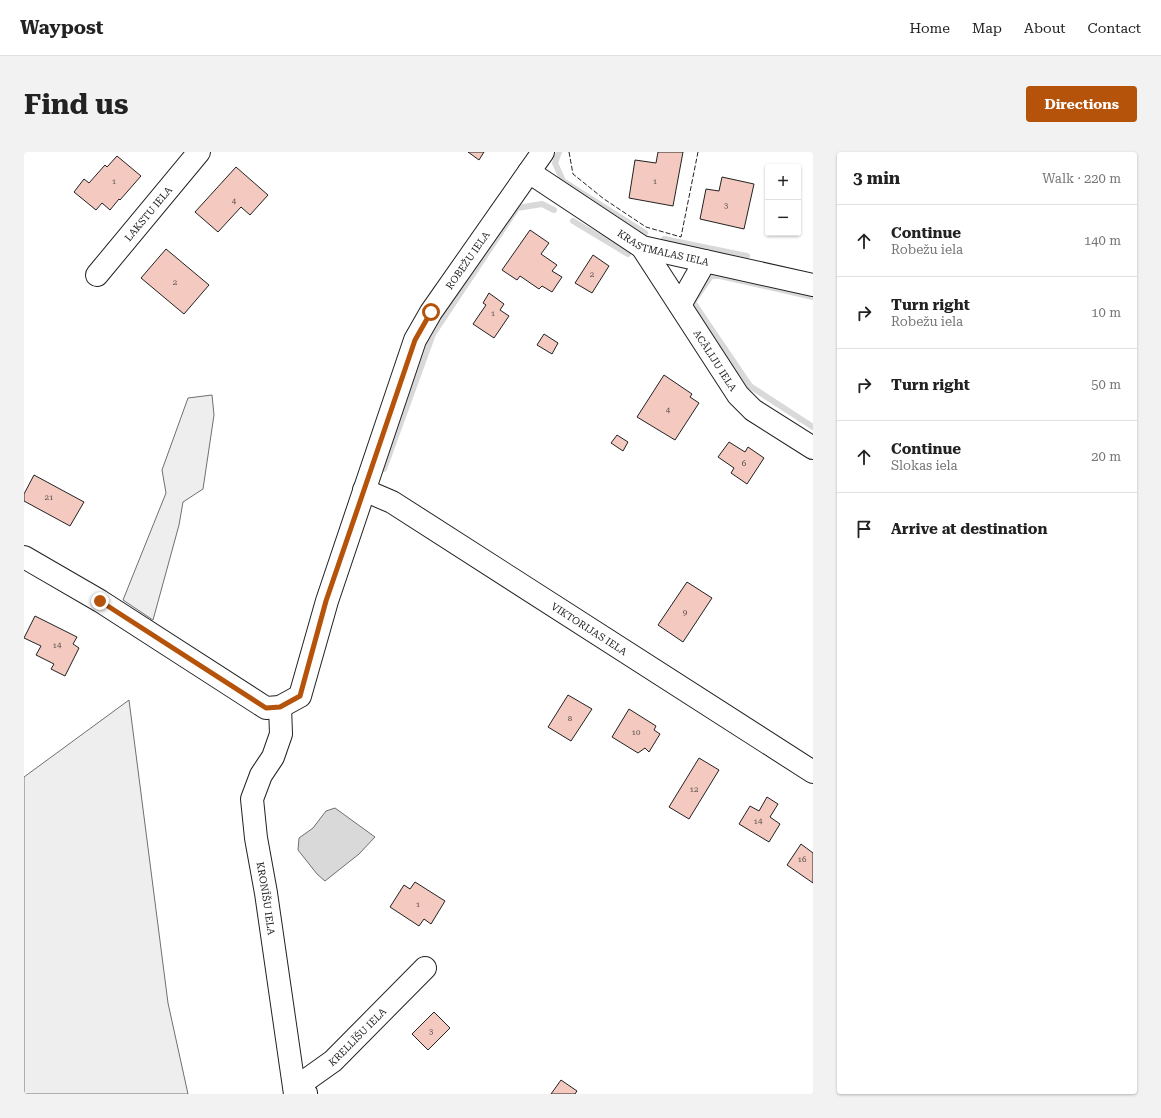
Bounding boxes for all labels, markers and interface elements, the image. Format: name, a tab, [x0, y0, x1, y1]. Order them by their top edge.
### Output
text: Waypost	[20, 16, 103, 39]
text: Home	[909, 20, 950, 36]
text: Map	[972, 20, 1002, 36]
text: About	[1024, 20, 1066, 36]
text: Contact	[1088, 20, 1141, 36]
button: Directions	[1026, 86, 1137, 122]
text: Find us	[24, 88, 128, 121]
map controls	[765, 164, 801, 236]
button: +	[765, 164, 801, 200]
text: 3 min	[853, 168, 900, 188]
text: Walk · 220 m	[1042, 171, 1121, 186]
house number: 1	[112, 177, 117, 186]
house number: 1	[653, 177, 658, 186]
street label: LAKSTU IELA	[122, 184, 174, 243]
house number: 4	[232, 197, 237, 206]
button: −	[765, 200, 801, 236]
house number: 3	[724, 201, 729, 210]
text: Continue	[891, 224, 961, 242]
street label: KRASTMALAS IELA	[616, 227, 710, 267]
street label: ROBEŽU IELA	[443, 229, 491, 291]
icon: ahead	[853, 230, 875, 252]
text: 140 m	[1084, 233, 1121, 248]
text: Robežu iela	[891, 242, 963, 257]
house number: 2	[590, 270, 595, 279]
house number: 2	[173, 278, 178, 287]
text: Turn right	[891, 296, 970, 314]
icon: right	[853, 302, 875, 324]
route start	[422, 303, 440, 321]
text: 10 m	[1091, 305, 1121, 320]
house number: 1	[491, 309, 496, 318]
text: Robežu iela	[891, 314, 963, 329]
street label: ACĀLIJU IELA	[692, 328, 739, 393]
icon: right	[853, 374, 875, 396]
text: Turn right	[891, 376, 970, 394]
text: 50 m	[1091, 377, 1121, 392]
house number: 4	[666, 406, 671, 415]
text: Continue	[891, 440, 961, 458]
icon: ahead	[853, 446, 875, 468]
text: 20 m	[1091, 449, 1121, 464]
text: Slokas iela	[891, 458, 958, 473]
house number: 6	[742, 459, 747, 468]
house number: 21	[45, 493, 54, 502]
icon: arrive	[853, 518, 875, 540]
text: Arrive at destination	[891, 520, 1047, 538]
route end	[91, 592, 109, 610]
street label: VIKTORIJAS IELA	[549, 600, 629, 657]
house number: 9	[683, 608, 688, 617]
house number: 14	[53, 641, 62, 650]
house number: 8	[568, 714, 573, 723]
house number: 10	[632, 728, 641, 737]
house number: 12	[690, 785, 699, 794]
house number: 14	[754, 817, 763, 826]
house number: 16	[798, 855, 807, 864]
street label: KRONĪŠU IELA	[255, 861, 277, 936]
house number: 1	[416, 900, 421, 909]
street label: KRELLĪŠU IELA	[326, 1005, 388, 1068]
house number: 3	[429, 1027, 434, 1036]

